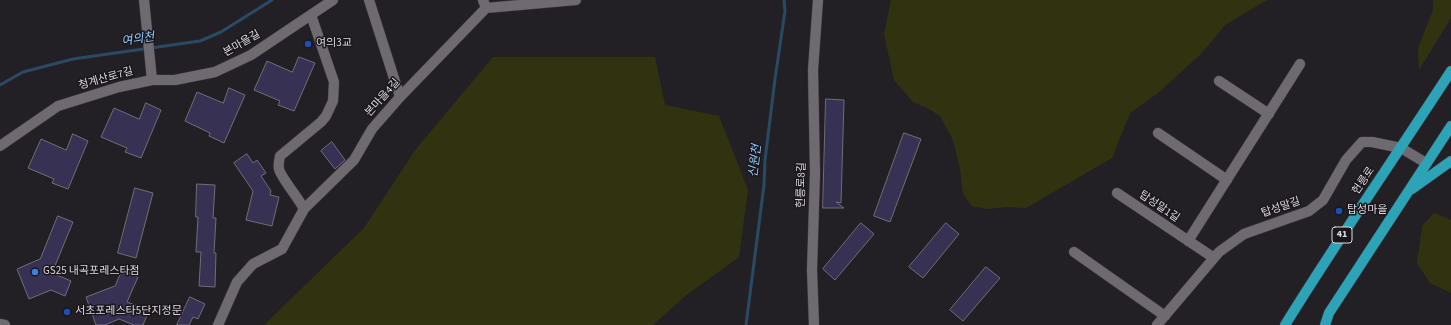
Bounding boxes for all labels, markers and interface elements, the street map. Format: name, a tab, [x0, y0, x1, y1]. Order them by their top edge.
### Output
street label: 본마을길	[221, 28, 263, 60]
water label: 여의천	[121, 31, 155, 49]
place label: 여의3교	[316, 37, 352, 51]
marker: 여의3교	[303, 39, 313, 49]
street label: 청계산로7길	[77, 65, 135, 93]
street label: 본마을4길	[363, 77, 403, 119]
water label: 신원천	[747, 144, 765, 178]
street label: 헌릉로8길	[795, 162, 809, 208]
street label: 헌릉로	[1350, 165, 1378, 197]
street label: 탑성말1길	[1136, 189, 1182, 225]
street label: 탑성말길	[1260, 195, 1302, 221]
place label: 탑성마을	[1347, 204, 1387, 218]
marker: 탑성마을	[1334, 206, 1344, 216]
road number: 41	[1332, 227, 1352, 243]
place label: GS25 내곡포레스타점	[43, 265, 140, 279]
marker: GS25 내곡포레스타점	[30, 267, 40, 277]
place label: 서초포레스타5단지정문	[75, 305, 182, 319]
marker: 서초포레스타5단지정문	[62, 307, 72, 317]

